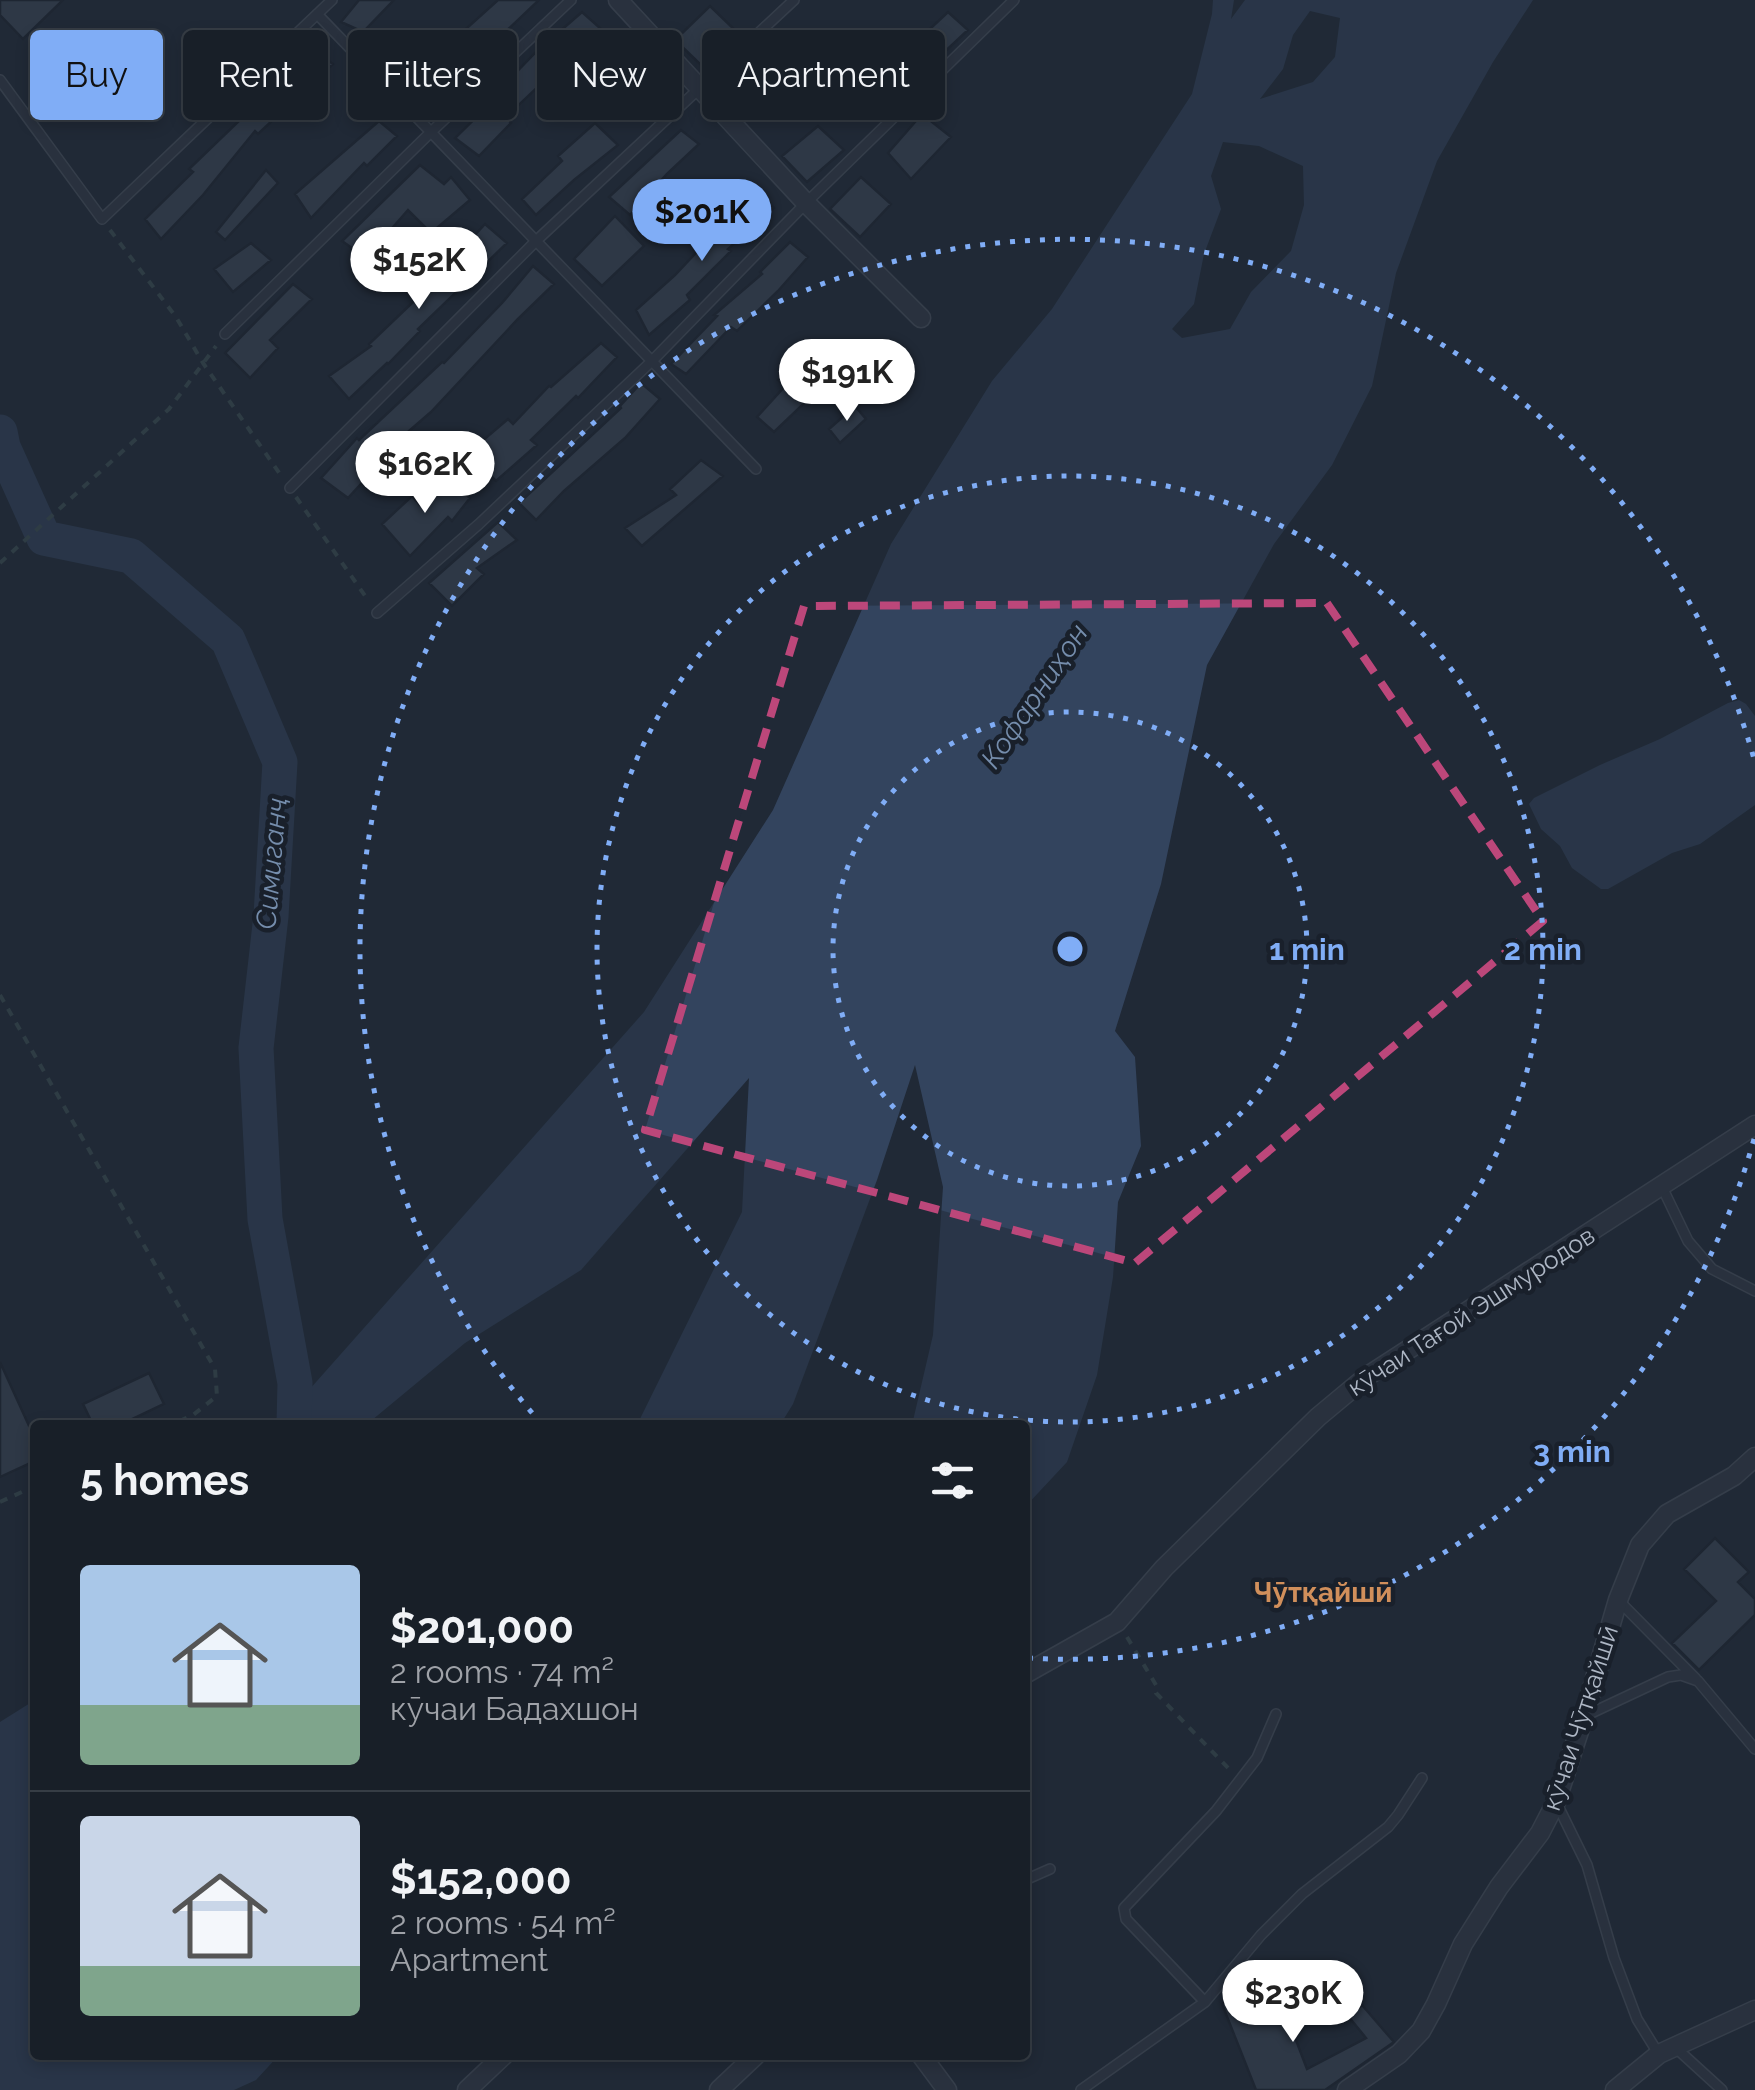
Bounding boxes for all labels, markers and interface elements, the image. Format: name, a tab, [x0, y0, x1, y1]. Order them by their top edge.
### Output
chip: Buy	[30, 30, 163, 120]
chip: Rent	[183, 30, 328, 120]
chip: Filters	[348, 30, 517, 120]
chip: New	[537, 30, 682, 120]
chip: Apartment	[702, 30, 945, 120]
pin: $201K	[632, 179, 772, 264]
text: $201K	[654, 193, 750, 230]
pin: $152K	[349, 227, 489, 312]
text: $152K	[372, 241, 466, 278]
pin: $191K	[777, 339, 917, 424]
text: $191K	[801, 353, 893, 390]
pin: $162K	[355, 431, 495, 516]
text: $162K	[378, 445, 472, 482]
water label: Кофарниҳон	[974, 618, 1095, 774]
water label: Симиганҷ	[249, 795, 294, 931]
centre of rings	[1052, 931, 1088, 967]
text: 1 min	[1269, 932, 1345, 967]
text: 2 min	[1504, 932, 1582, 967]
street label: кӯчаи Тағой Эшмуродов	[1342, 1220, 1600, 1402]
text: 3 min	[1533, 1434, 1611, 1469]
icon: filters	[925, 1453, 980, 1508]
text: 5 homes	[80, 1456, 249, 1505]
district label: Чӯтқайшӣ	[1254, 1576, 1392, 1609]
text: $201,000	[390, 1604, 574, 1653]
icon: home	[160, 1605, 280, 1725]
street label: кӯчаи Чӯтқайшӣ	[1536, 1622, 1624, 1814]
text: 2 rooms · 74 m²	[390, 1653, 614, 1690]
text: кӯчаи Бадахшон	[390, 1690, 639, 1727]
text: $152,000	[390, 1855, 571, 1904]
icon: home	[160, 1856, 280, 1976]
text: 2 rooms · 54 m²	[390, 1904, 616, 1941]
text: Apartment	[390, 1941, 548, 1978]
pin: $230K	[1223, 1960, 1363, 2045]
text: $230K	[1244, 1974, 1342, 2011]

